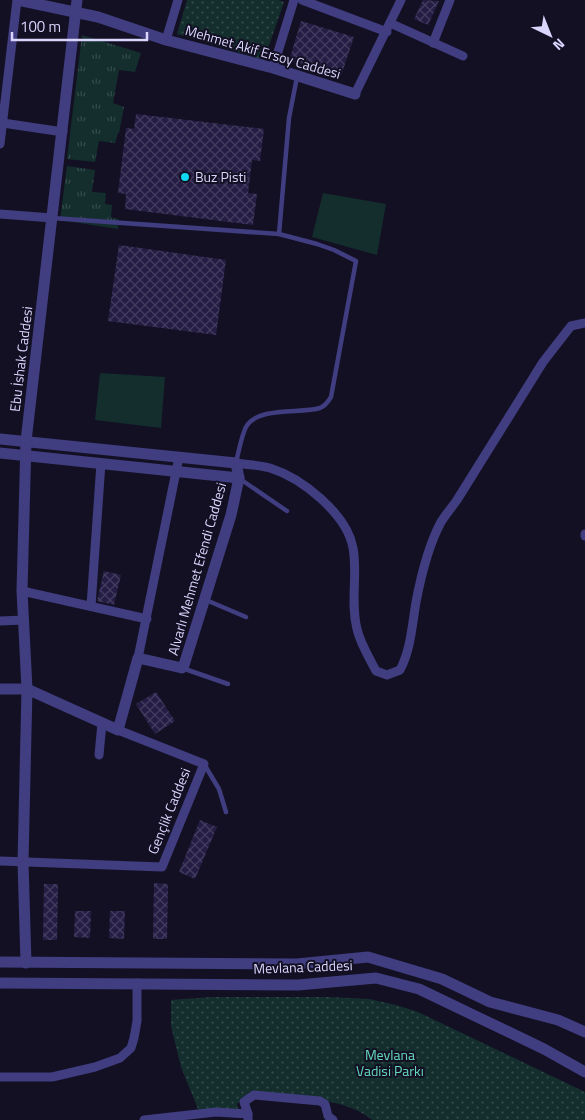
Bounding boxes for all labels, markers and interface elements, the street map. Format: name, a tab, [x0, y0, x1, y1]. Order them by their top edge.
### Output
scale bar	[12, 10, 148, 42]
north arrow	[525, 10, 575, 60]
text: 100 m	[20, 15, 61, 38]
street label: Mehmet Akif Ersoy Caddesi	[183, 19, 343, 84]
text: N	[548, 34, 570, 56]
place label: Buz Pisti	[195, 166, 246, 187]
marker: Buz Pisti	[179, 171, 191, 183]
street label: Ebu İshak Caddesi	[4, 305, 37, 413]
street label: Alvarlı Mehmet Efendi Caddesi	[162, 480, 231, 658]
street label: Gençlik Caddesi	[142, 764, 195, 857]
street label: Mevlana Caddesi	[253, 954, 353, 979]
park label: Mevlana Vadisi Parkı	[356, 1044, 424, 1081]

